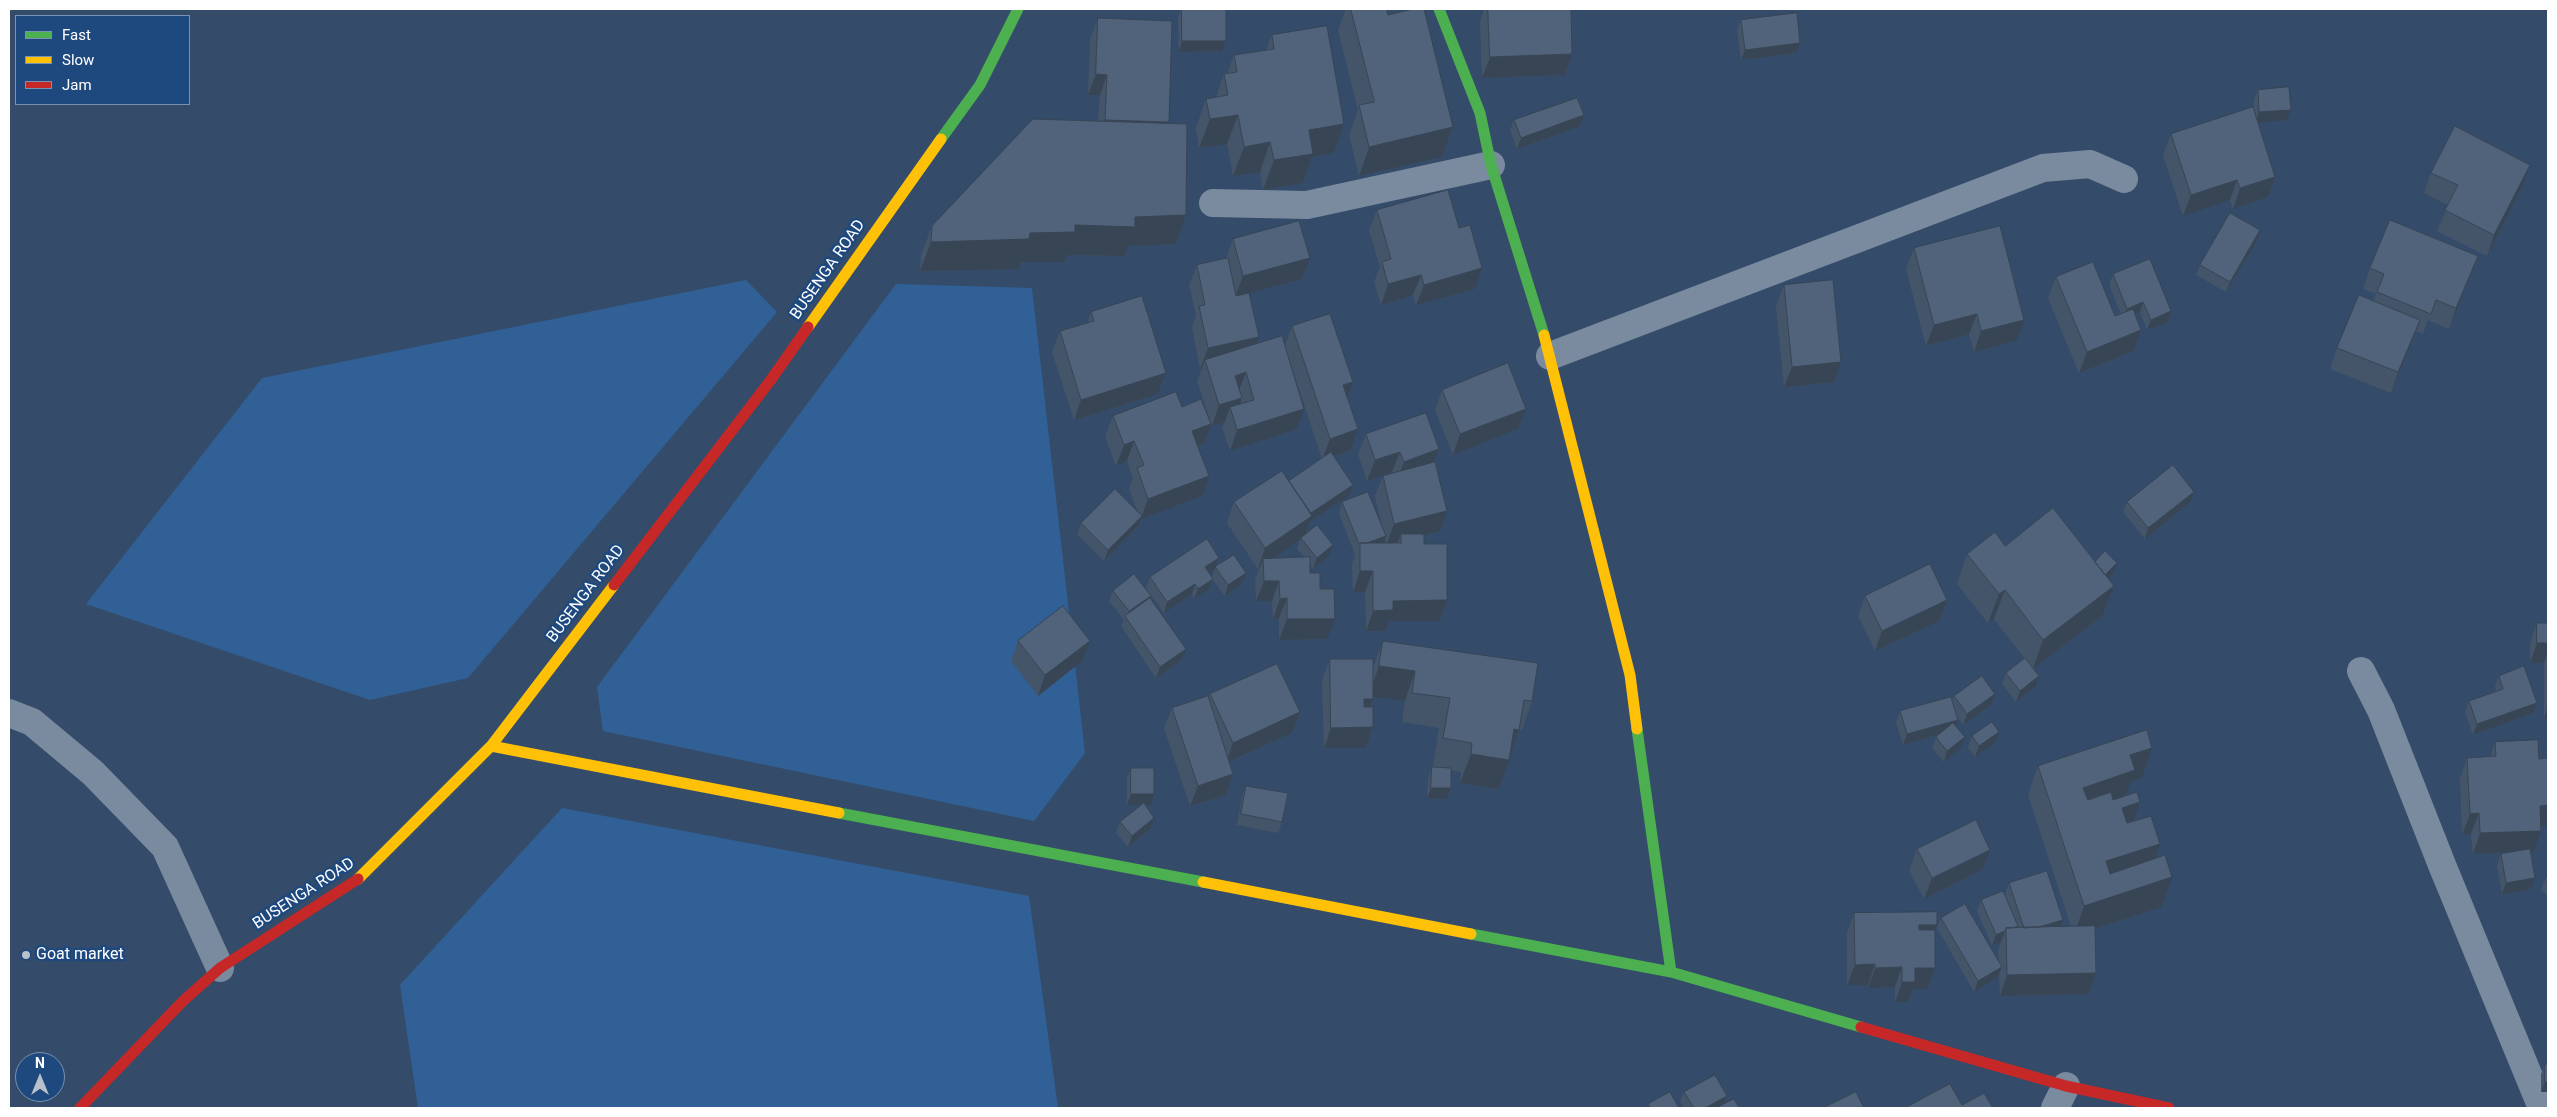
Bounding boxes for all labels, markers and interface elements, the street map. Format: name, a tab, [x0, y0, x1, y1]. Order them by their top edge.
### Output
legend	[15, 15, 190, 105]
text: Fast	[62, 26, 91, 44]
text: Slow	[62, 51, 94, 69]
text: Jam	[62, 76, 92, 94]
street label: BUSENGA ROAD	[786, 216, 870, 324]
street label: BUSENGA ROAD	[543, 541, 629, 647]
street label: BUSENGA ROAD	[250, 854, 358, 934]
place label: Goat market	[36, 945, 124, 965]
marker: Goat market	[20, 949, 32, 961]
north arrow	[15, 1052, 65, 1102]
text: N	[35, 1055, 45, 1071]

